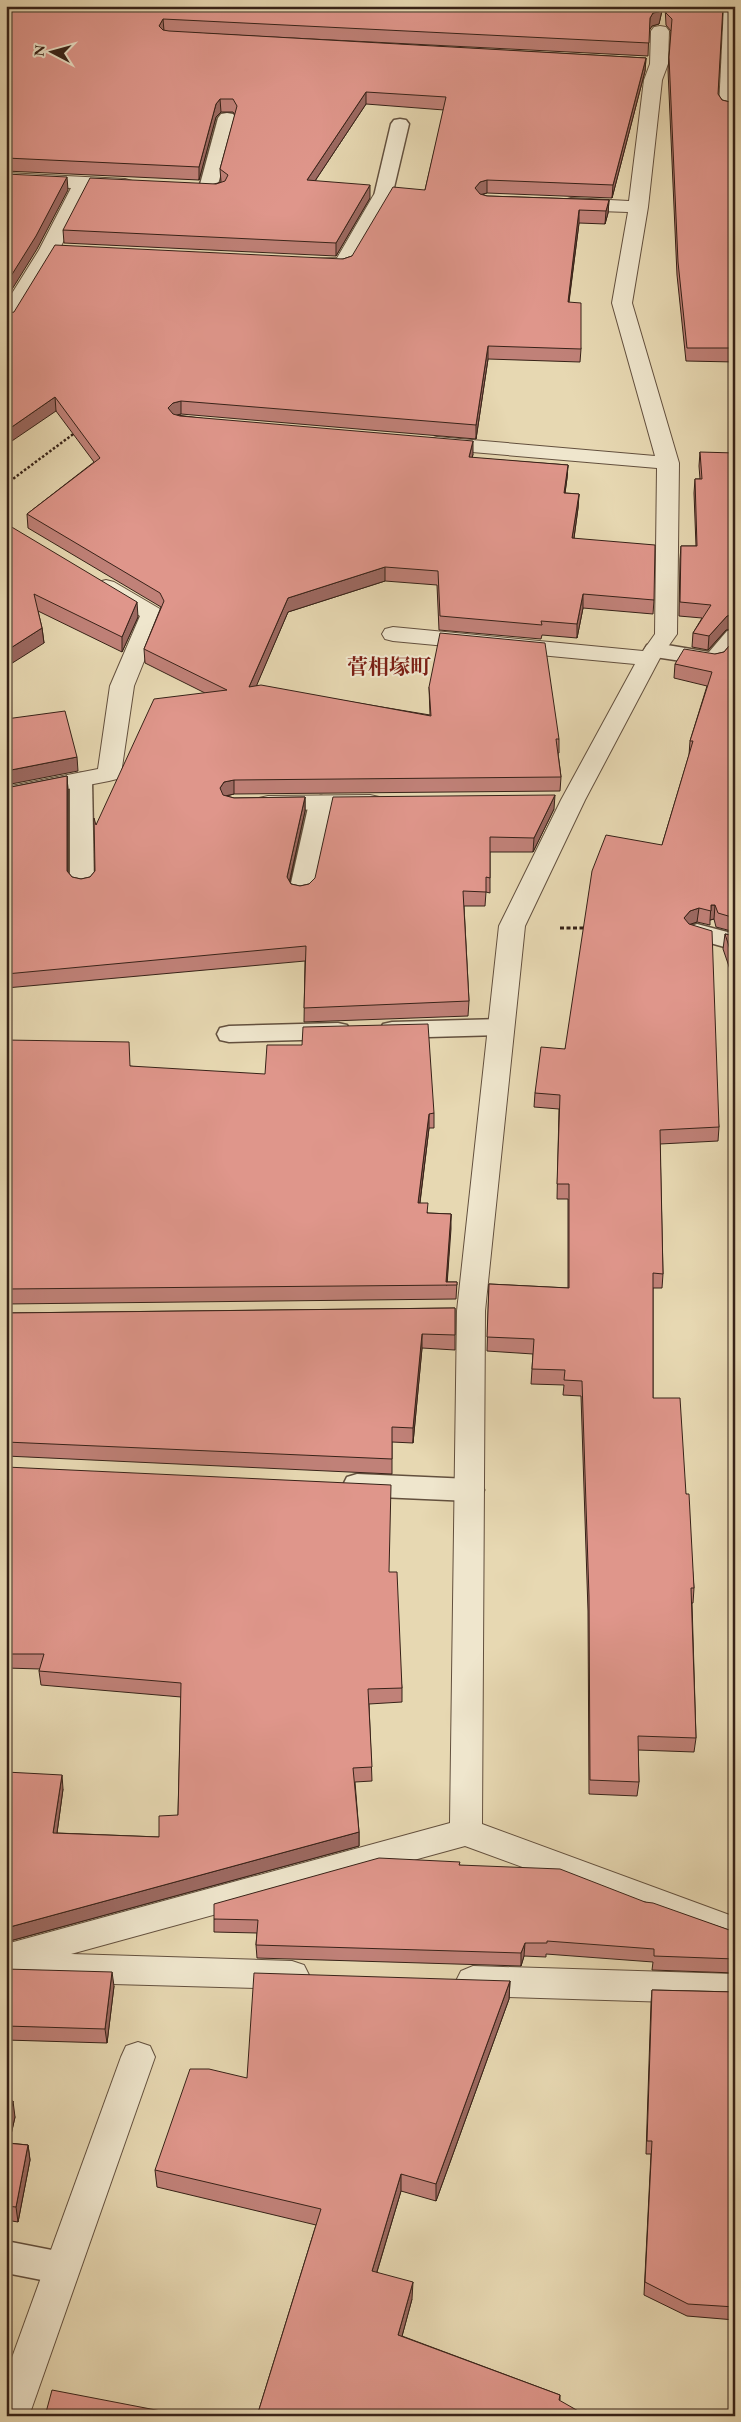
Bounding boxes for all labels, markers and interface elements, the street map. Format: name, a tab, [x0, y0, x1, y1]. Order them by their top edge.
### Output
north arrow	[28, 28, 78, 78]
text: N	[30, 43, 49, 57]
district label: 菅相塚町	[347, 653, 431, 680]

